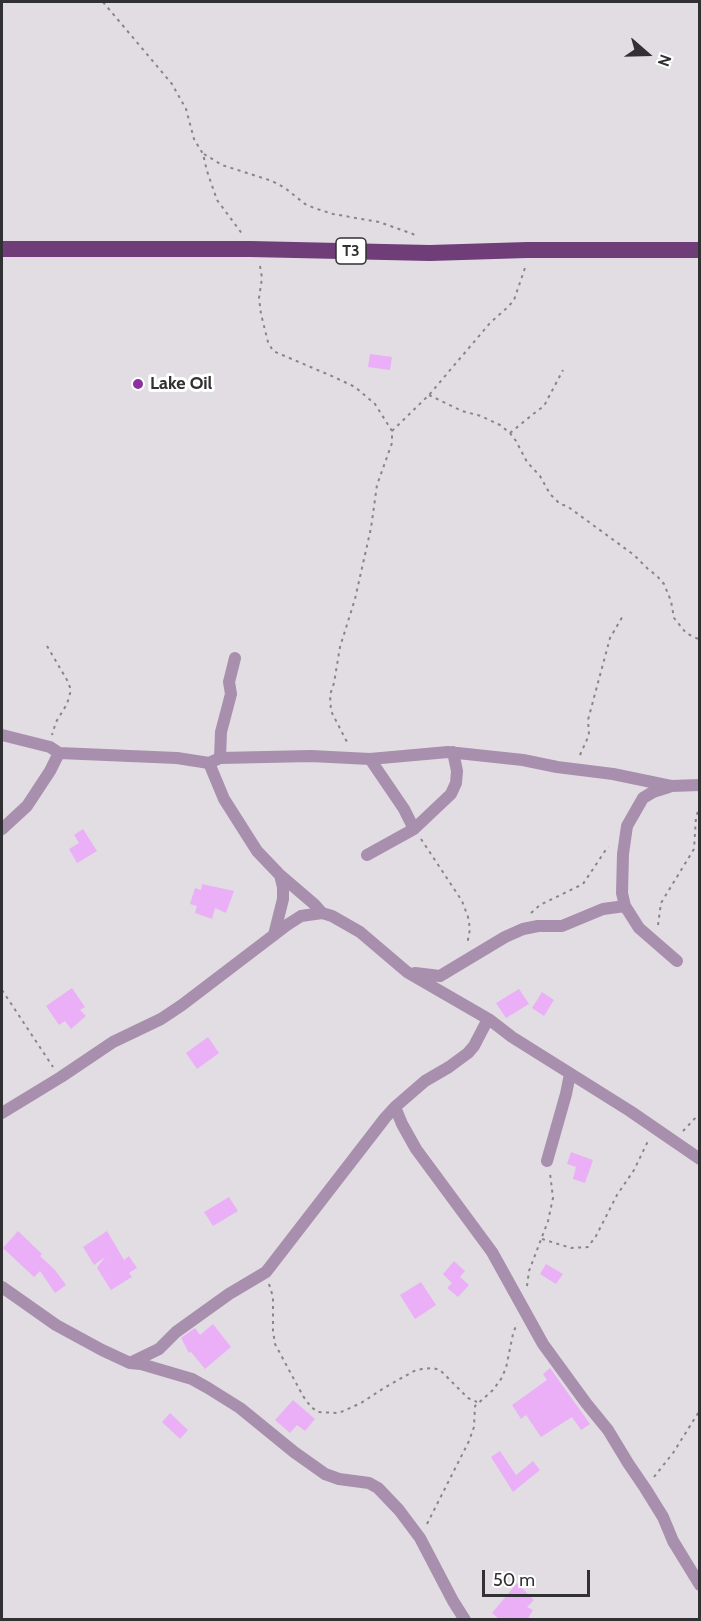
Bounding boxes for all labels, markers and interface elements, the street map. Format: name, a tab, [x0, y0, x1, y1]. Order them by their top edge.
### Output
north arrow	[617, 24, 677, 84]
text: N	[654, 52, 675, 69]
road number: T3	[336, 238, 366, 264]
place label: Lake Oil	[150, 373, 212, 395]
marker: Lake Oil	[131, 377, 145, 391]
scale bar	[485, 1558, 593, 1596]
text: 50 m	[493, 1569, 535, 1591]

